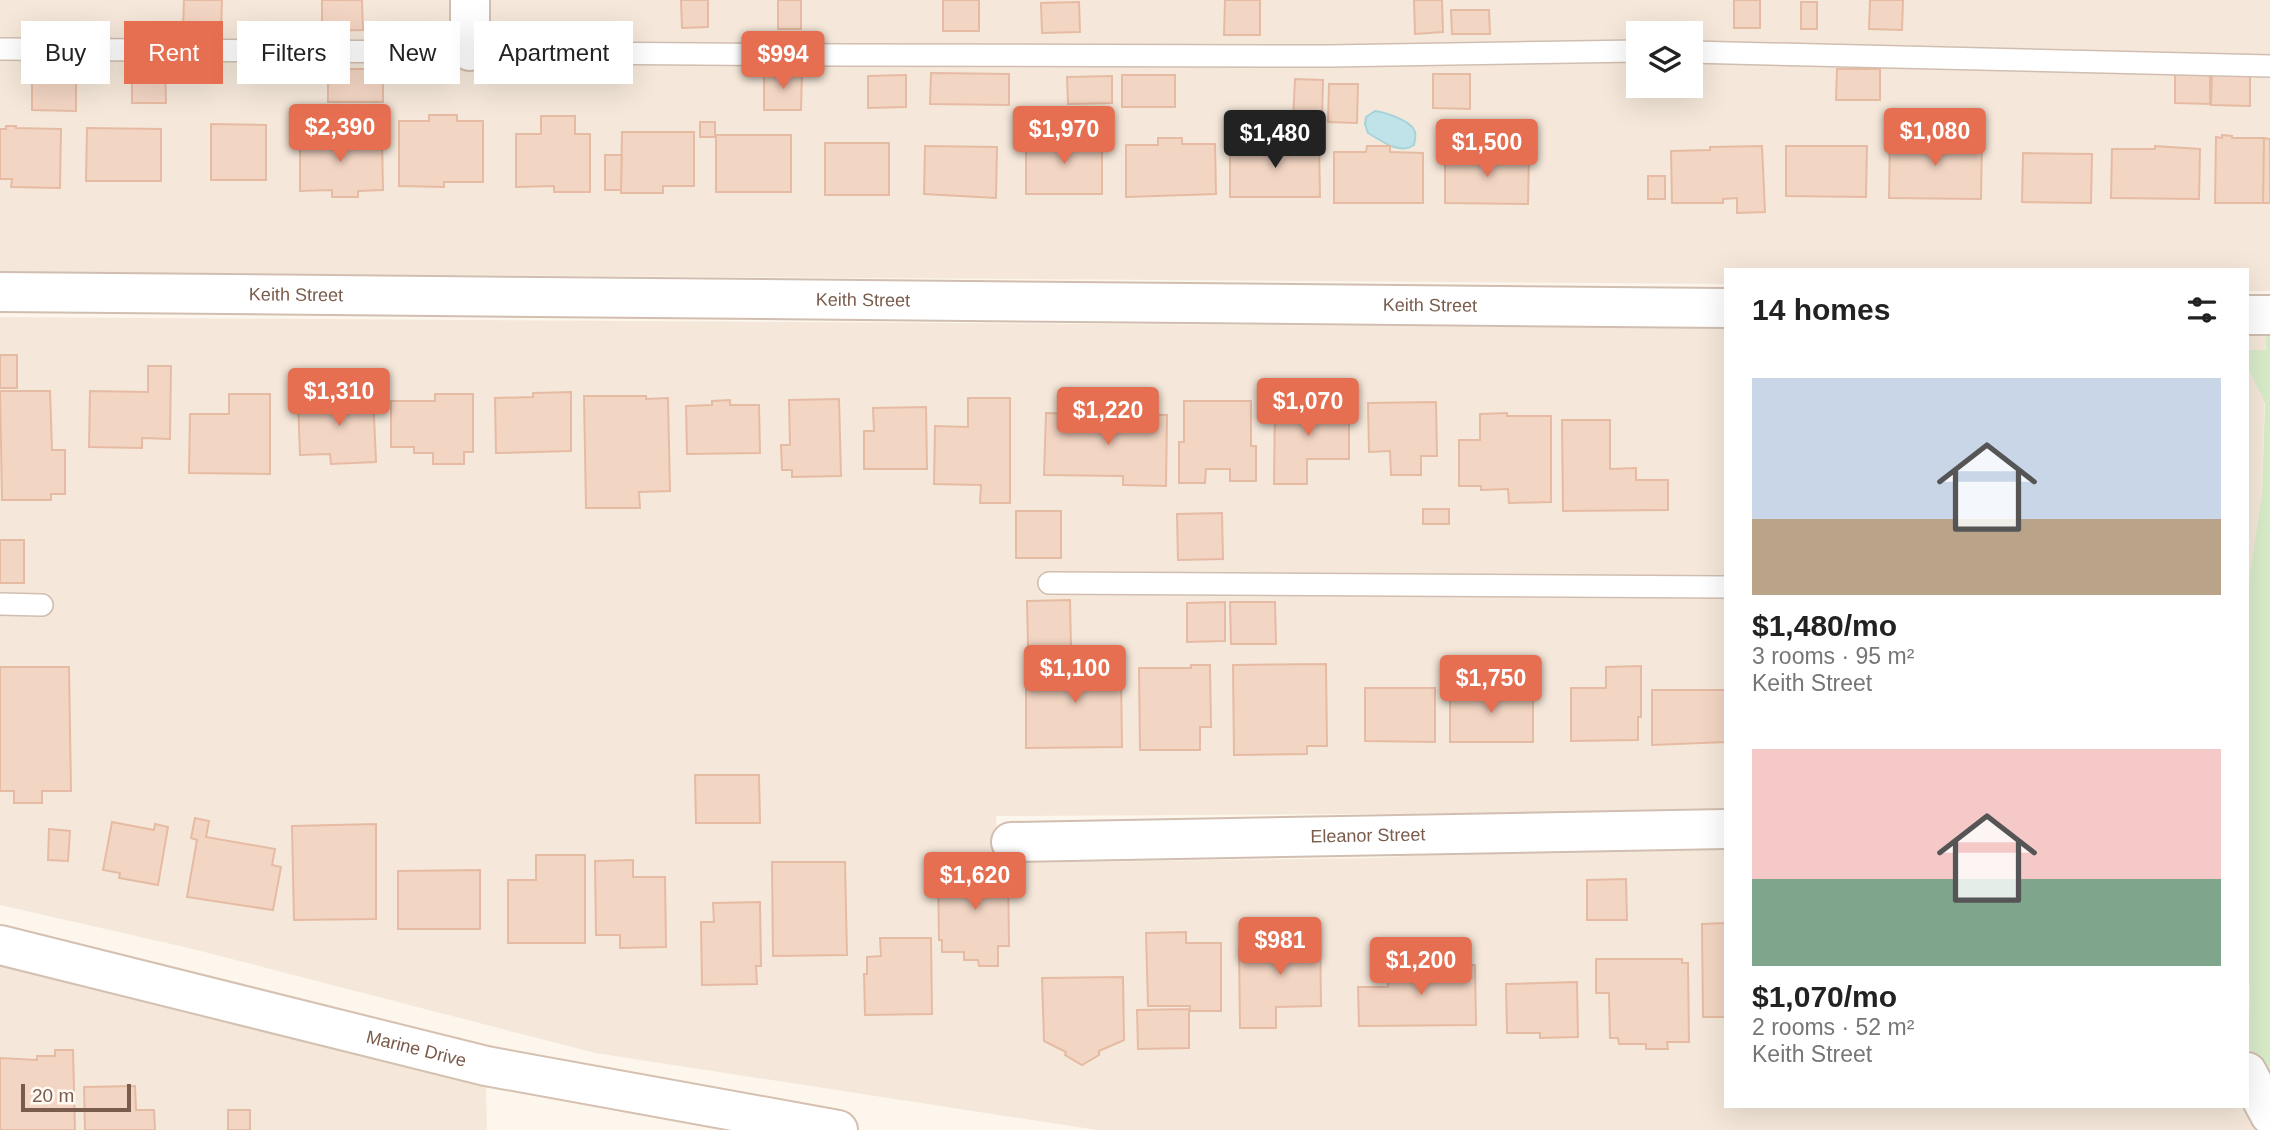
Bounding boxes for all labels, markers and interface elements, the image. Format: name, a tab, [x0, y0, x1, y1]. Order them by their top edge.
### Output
chip: Buy	[21, 21, 110, 84]
chip: Rent	[124, 21, 223, 84]
chip: Filters	[237, 21, 350, 84]
chip: New	[364, 21, 460, 84]
chip: Apartment	[474, 21, 633, 84]
map controls	[1626, 21, 1703, 98]
button: layers	[1626, 21, 1703, 98]
pin: $994	[742, 32, 824, 91]
text: $994	[757, 41, 809, 67]
pin: $2,390	[283, 104, 397, 164]
pin: $1,970	[1007, 106, 1121, 166]
pin: $1,080	[1878, 108, 1992, 168]
pin: $1,480	[1218, 110, 1332, 170]
text: $2,390	[305, 114, 375, 140]
text: $1,970	[1029, 116, 1099, 142]
text: $1,080	[1900, 118, 1970, 144]
text: $1,480	[1240, 120, 1310, 146]
pin: $1,500	[1430, 120, 1544, 179]
text: $1,500	[1452, 129, 1522, 155]
street label: Keith Street	[249, 284, 343, 305]
street label: Keith Street	[816, 290, 910, 310]
icon: filters	[2183, 291, 2221, 329]
text: 14 homes	[1752, 293, 1890, 326]
street label: Keith Street	[1383, 295, 1477, 316]
pin: $1,310	[282, 368, 396, 428]
text: $1,310	[304, 378, 374, 404]
pin: $1,070	[1251, 378, 1365, 438]
pin: $1,220	[1051, 388, 1165, 447]
text: $1,070	[1273, 388, 1343, 414]
text: $1,220	[1073, 397, 1143, 423]
icon: home	[1924, 424, 2050, 550]
text: $1,480/mo	[1752, 609, 1897, 642]
text: 3 rooms · 95 m²	[1752, 643, 1914, 669]
pin: $1,100	[1018, 646, 1132, 705]
text: $1,100	[1040, 655, 1110, 681]
pin: $1,750	[1434, 656, 1548, 715]
text: $1,750	[1456, 665, 1526, 691]
text: Keith Street	[1752, 670, 1872, 696]
icon: home	[1924, 795, 2050, 921]
street label: Eleanor Street	[1310, 824, 1426, 847]
pin: $1,620	[918, 852, 1032, 912]
text: $1,620	[940, 862, 1010, 888]
pin: $981	[1239, 918, 1321, 977]
text: $981	[1254, 927, 1306, 953]
pin: $1,200	[1364, 937, 1478, 997]
text: $1,200	[1386, 947, 1456, 973]
text: $1,070/mo	[1752, 980, 1897, 1013]
text: 2 rooms · 52 m²	[1752, 1014, 1914, 1040]
street label: Marine Drive	[364, 1027, 468, 1071]
text: Keith Street	[1752, 1041, 1872, 1067]
scale bar	[21, 1081, 131, 1113]
text: 20 m	[32, 1085, 74, 1106]

